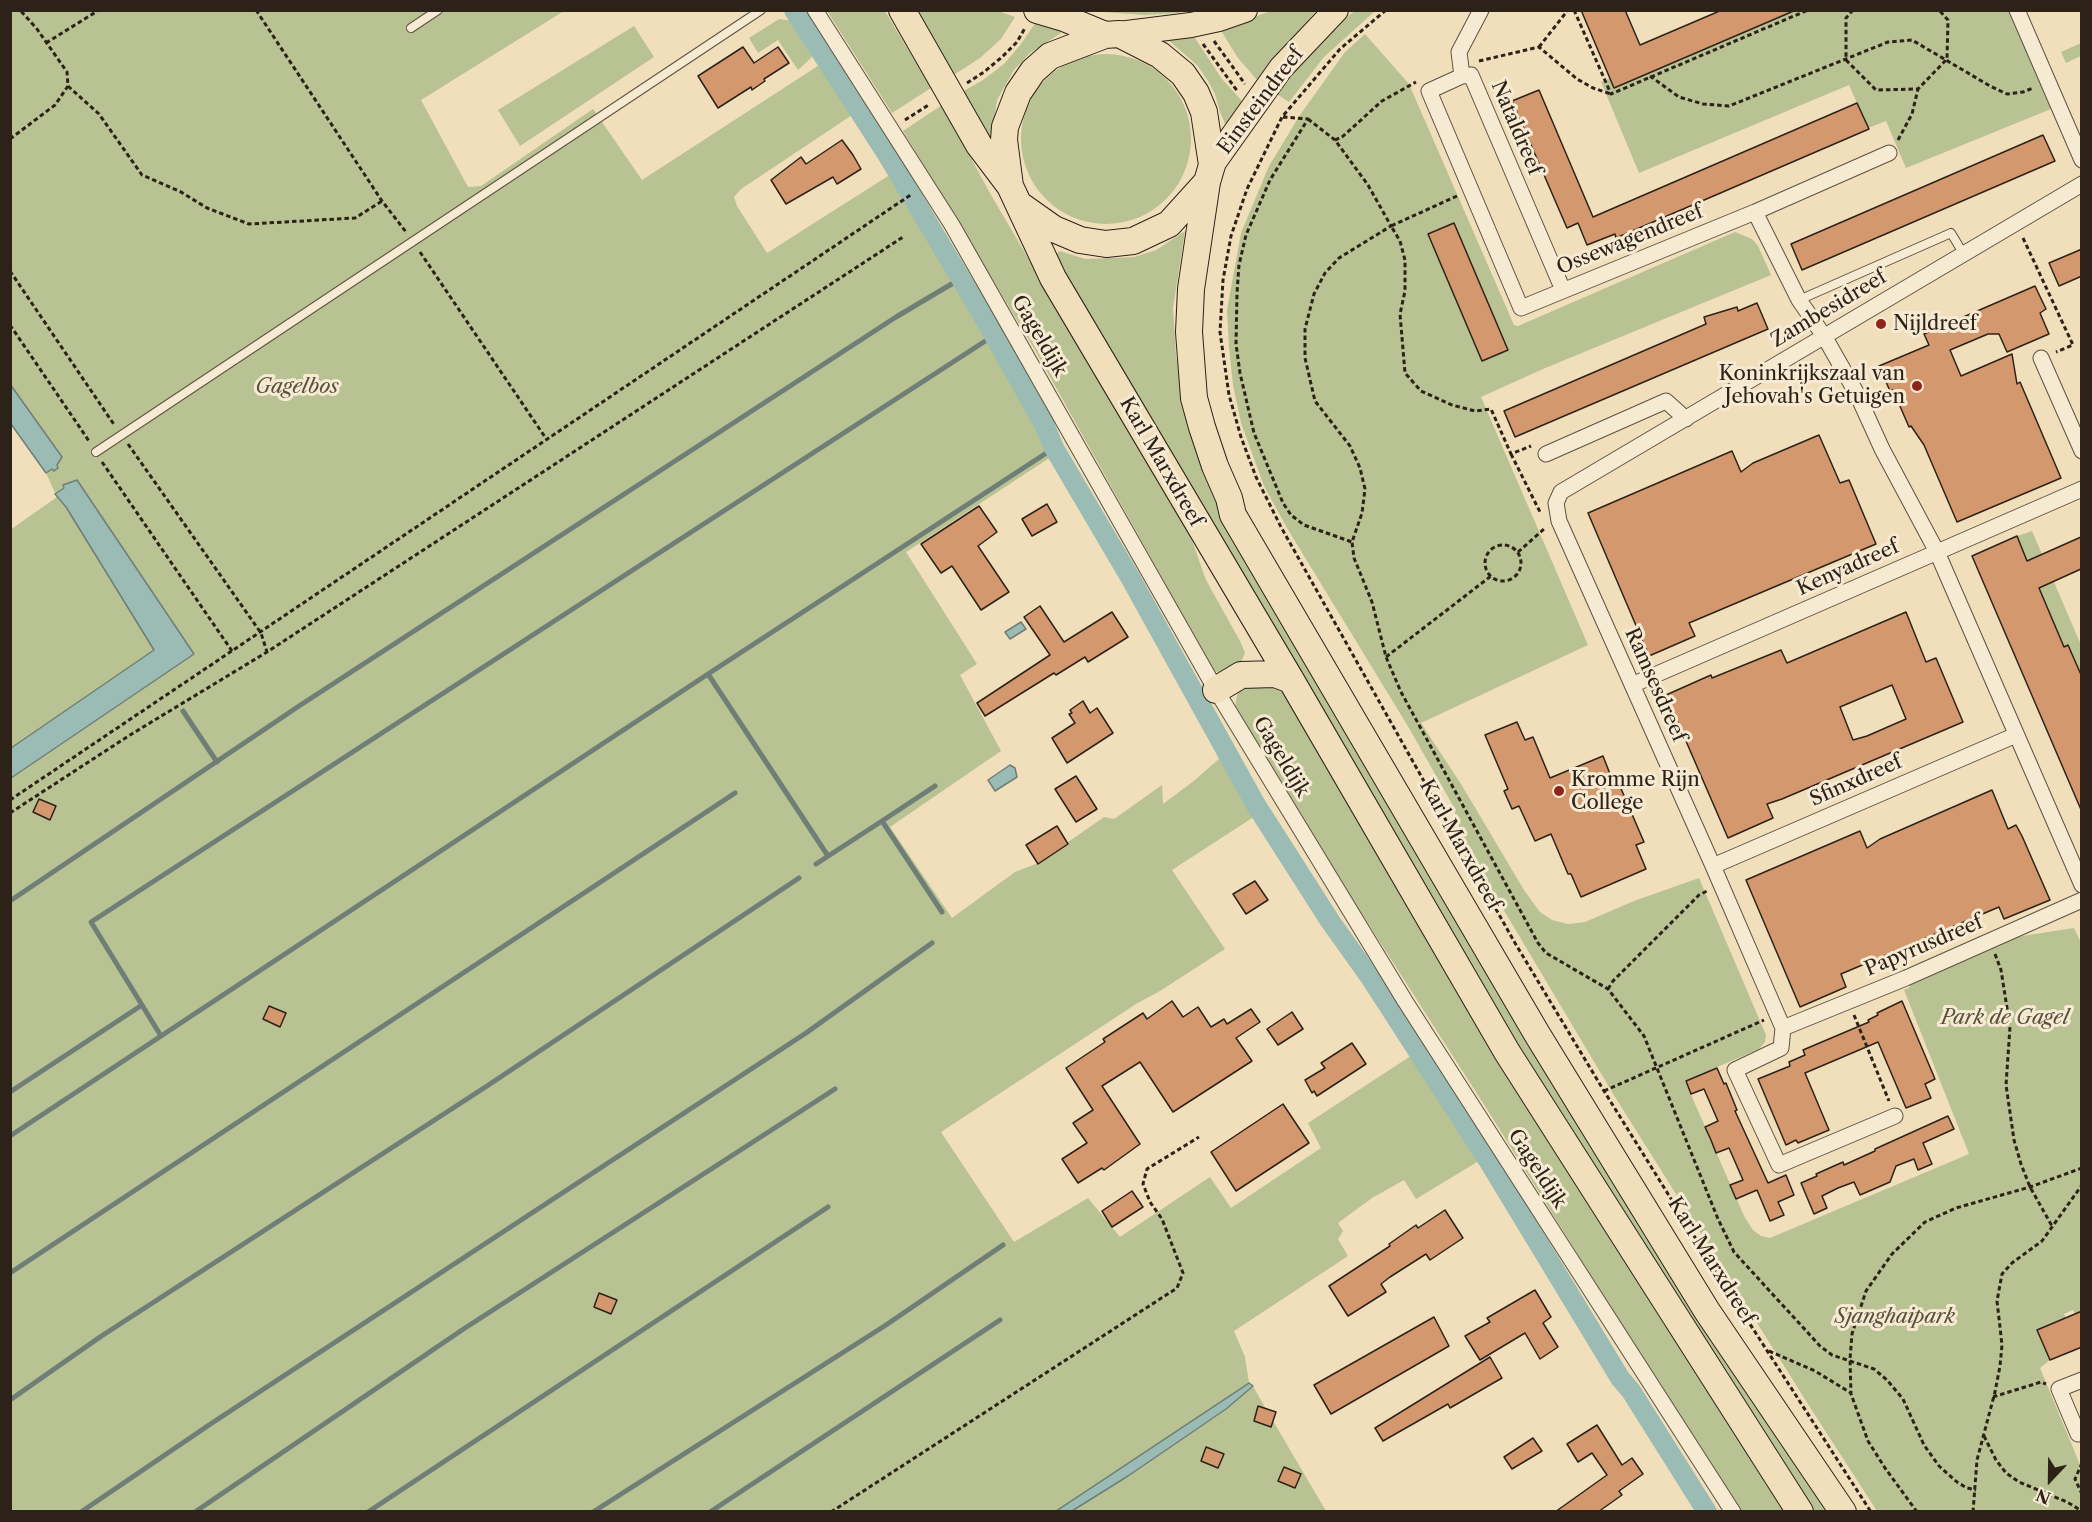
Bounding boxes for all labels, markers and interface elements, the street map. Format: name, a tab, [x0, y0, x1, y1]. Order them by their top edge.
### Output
street label: Einsteindreef	[1213, 43, 1309, 159]
street label: Nataldreef	[1485, 77, 1547, 179]
street label: Ossewagendreef	[1553, 200, 1707, 280]
street label: Zambesidreef	[1767, 265, 1891, 353]
street label: Gageldijk	[1006, 291, 1072, 381]
place label: Nijldreef	[1893, 312, 1977, 336]
marker: Nijldreef	[1874, 317, 1888, 331]
place label: Koninkrijkszaal van Jehovah's Getuigen	[1719, 362, 1905, 409]
park label: Gagelbos	[255, 375, 339, 399]
marker: Koninkrijkszaal van Jehovah's Getuigen	[1910, 379, 1924, 393]
street label: Karl Marxdreef	[1114, 393, 1208, 531]
street label: Kenyadreef	[1793, 535, 1903, 601]
street label: Ramsesdreef	[1619, 624, 1691, 746]
street label: Gageldijk	[1248, 712, 1314, 802]
street label: Sfinxdreef	[1806, 750, 1906, 812]
place label: Kromme Rijn College	[1571, 768, 1700, 815]
street label: Karl Marxdreef	[1414, 775, 1506, 915]
marker: Kromme Rijn College	[1552, 784, 1566, 798]
street label: Papyrusdreef	[1861, 910, 1987, 982]
park label: Park de Gagel	[1941, 1006, 2069, 1030]
street label: Gageldijk	[1502, 1125, 1572, 1213]
street label: Karl Marxdreef	[1662, 1193, 1760, 1329]
park label: Sjanghaipark	[1835, 1305, 1955, 1329]
north arrow	[2020, 1450, 2080, 1510]
text: N	[2033, 1485, 2053, 1509]

